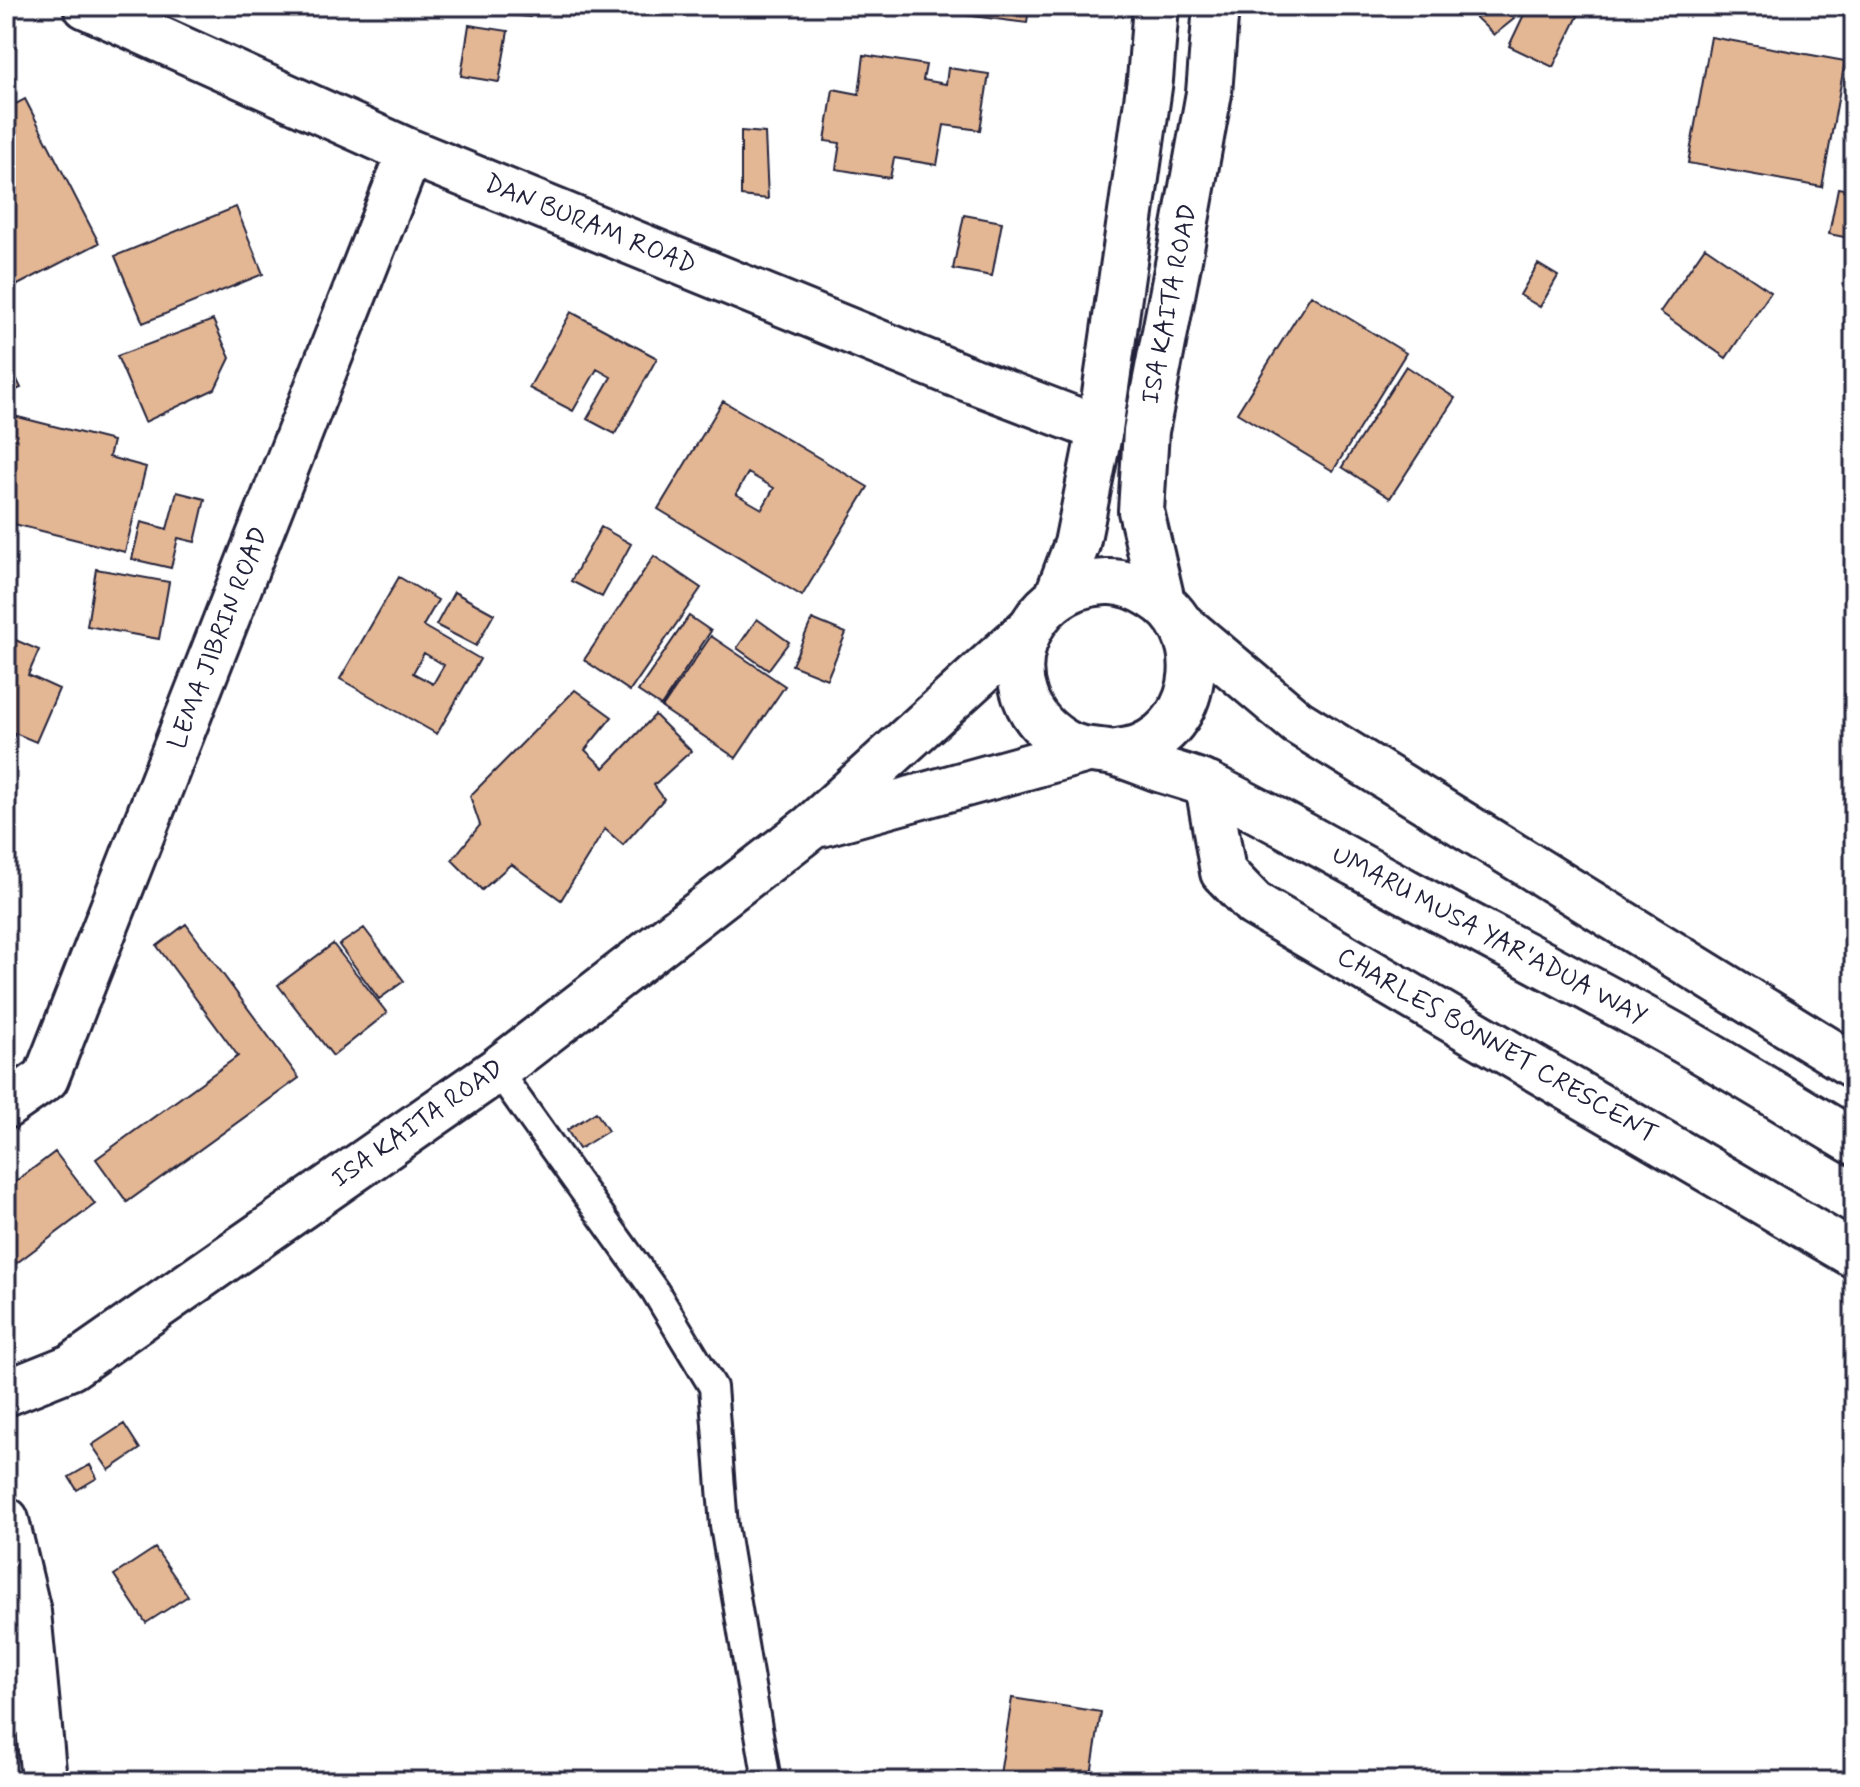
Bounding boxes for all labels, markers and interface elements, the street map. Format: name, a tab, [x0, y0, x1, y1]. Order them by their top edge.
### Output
street label: DAN BURAM ROAD	[479, 167, 701, 283]
street label: ISA KAITA ROAD	[1134, 201, 1206, 407]
street label: LEMA JIBRIN ROAD	[161, 522, 277, 754]
street label: UMARU MUSA YAR'ADUA WAY	[1325, 838, 1653, 1034]
street label: CHARLES BONNET CRESCENT	[1330, 940, 1664, 1152]
street label: ISA KAITA ROAD	[325, 1052, 511, 1196]

